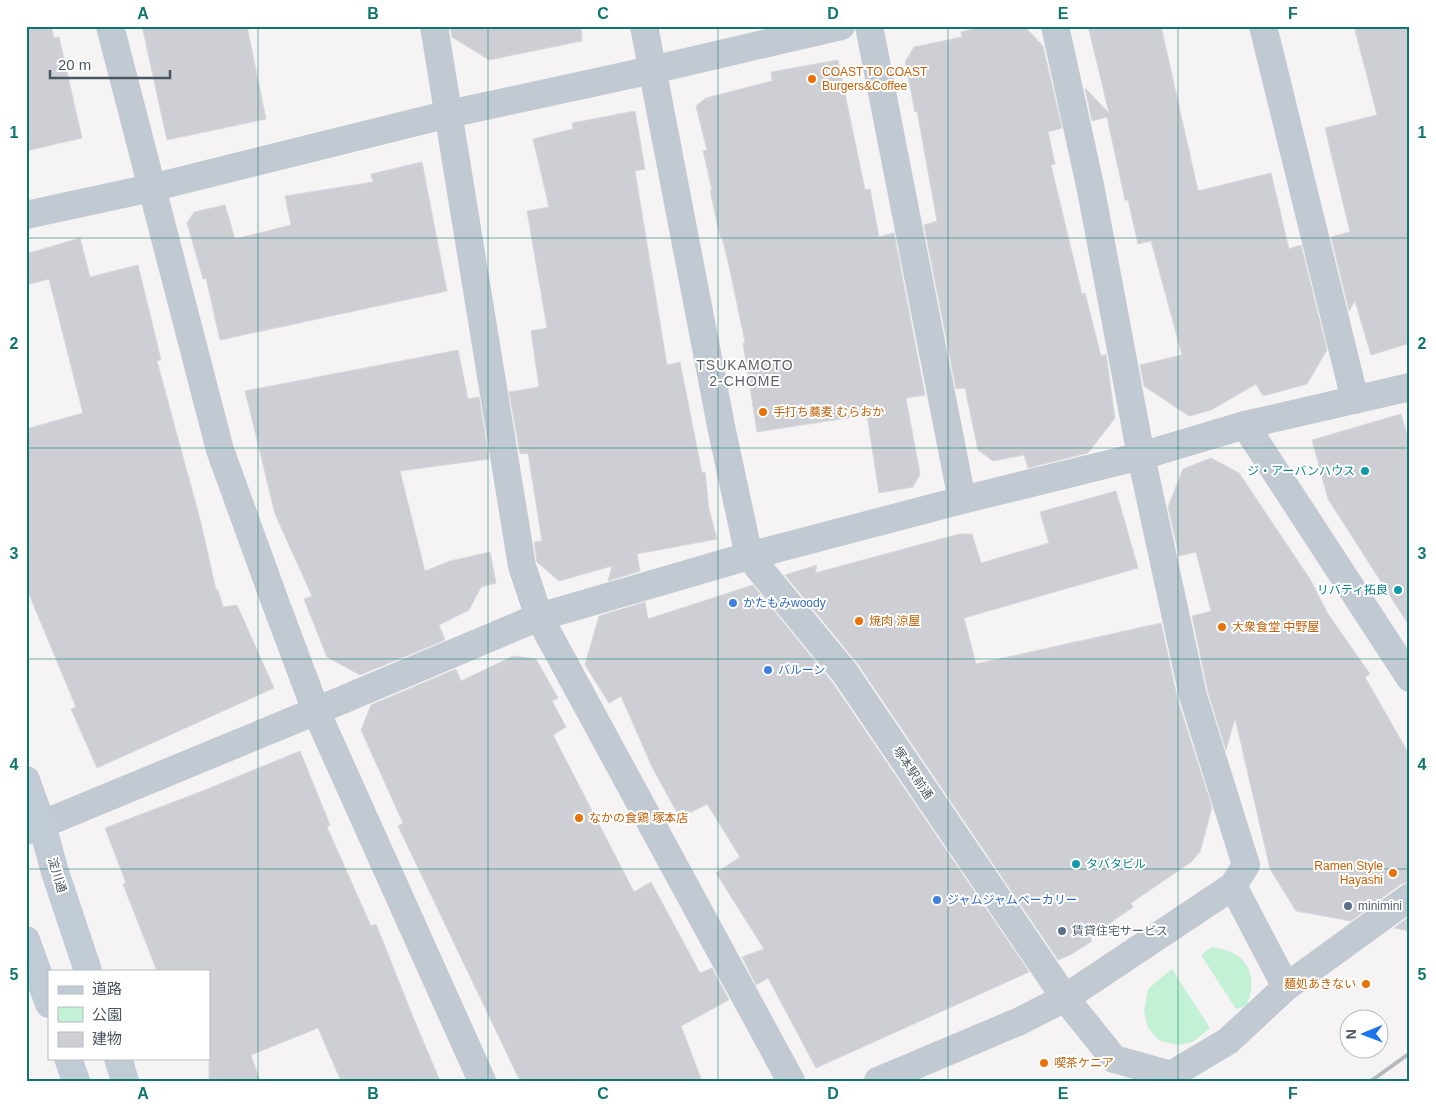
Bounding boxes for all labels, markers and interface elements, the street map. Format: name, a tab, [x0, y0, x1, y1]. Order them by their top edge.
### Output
text: A	[137, 5, 149, 22]
text: B	[367, 5, 379, 22]
text: C	[597, 5, 609, 22]
text: D	[827, 5, 839, 22]
text: E	[1058, 5, 1069, 22]
text: F	[1288, 5, 1298, 22]
scale bar	[50, 48, 170, 80]
text: 20 m	[58, 56, 91, 73]
place label: COAST TO COAST Burgers&Coffee	[822, 65, 928, 93]
marker: COAST TO COAST Burgers&Coffee	[806, 73, 818, 85]
text: 1	[10, 124, 19, 141]
text: 1	[1418, 124, 1427, 141]
text: 2	[10, 335, 19, 352]
text: 2	[1418, 335, 1427, 352]
district label: TSUKAMOTO 2-CHOME	[696, 357, 794, 389]
place label: 手打ち蕎麦 むらおか	[773, 405, 884, 419]
marker: 手打ち蕎麦 むらおか	[757, 406, 769, 418]
place label: ジ・アーバンハウス	[1247, 464, 1355, 478]
marker: ジ・アーバンハウス	[1359, 465, 1371, 477]
text: 3	[10, 545, 19, 562]
text: 3	[1418, 545, 1427, 562]
place label: リバティ拓良	[1317, 583, 1388, 597]
marker: リバティ拓良	[1392, 584, 1404, 596]
place label: かたもみwoody	[743, 596, 826, 610]
marker: かたもみwoody	[727, 597, 739, 609]
place label: 焼肉 涼屋	[869, 614, 920, 628]
marker: 焼肉 涼屋	[853, 615, 865, 627]
place label: 大衆食堂 中野屋	[1232, 620, 1319, 634]
marker: 大衆食堂 中野屋	[1216, 621, 1228, 633]
place label: バルーン	[778, 663, 825, 677]
marker: バルーン	[762, 664, 774, 676]
street label: 塚本駅前通	[890, 744, 936, 802]
text: 4	[10, 756, 19, 773]
text: 4	[1418, 756, 1427, 773]
place label: なかの食鶏 塚本店	[589, 811, 688, 825]
marker: なかの食鶏 塚本店	[573, 812, 585, 824]
street label: 淀川通	[45, 856, 69, 894]
place label: タバタビル	[1086, 857, 1146, 871]
marker: タバタビル	[1070, 858, 1082, 870]
place label: Ramen Style Hayashi	[1314, 859, 1383, 887]
marker: Ramen Style Hayashi	[1387, 867, 1399, 879]
place label: ジャムジャムベーカリー	[947, 893, 1078, 907]
marker: ジャムジャムベーカリー	[931, 894, 943, 906]
place label: minimini	[1358, 899, 1402, 913]
marker: minimini	[1342, 900, 1354, 912]
place label: 賃貸住宅サービス	[1072, 924, 1168, 938]
marker: 賃貸住宅サービス	[1056, 925, 1068, 937]
text: 5	[10, 966, 19, 983]
text: 5	[1418, 966, 1427, 983]
legend	[48, 970, 210, 1060]
place label: 麺処あきない	[1284, 977, 1356, 991]
marker: 麺処あきない	[1360, 978, 1372, 990]
text: 道路	[92, 980, 122, 997]
text: 公園	[92, 1006, 122, 1023]
north arrow	[1338, 1010, 1388, 1060]
text: N	[1343, 1029, 1359, 1039]
text: 建物	[92, 1030, 122, 1047]
place label: 喫茶ケニア	[1054, 1056, 1114, 1070]
marker: 喫茶ケニア	[1038, 1057, 1050, 1069]
text: A	[137, 1085, 149, 1102]
text: B	[367, 1085, 379, 1102]
text: C	[597, 1085, 609, 1102]
text: D	[827, 1085, 839, 1102]
text: E	[1058, 1085, 1069, 1102]
text: F	[1288, 1085, 1298, 1102]

